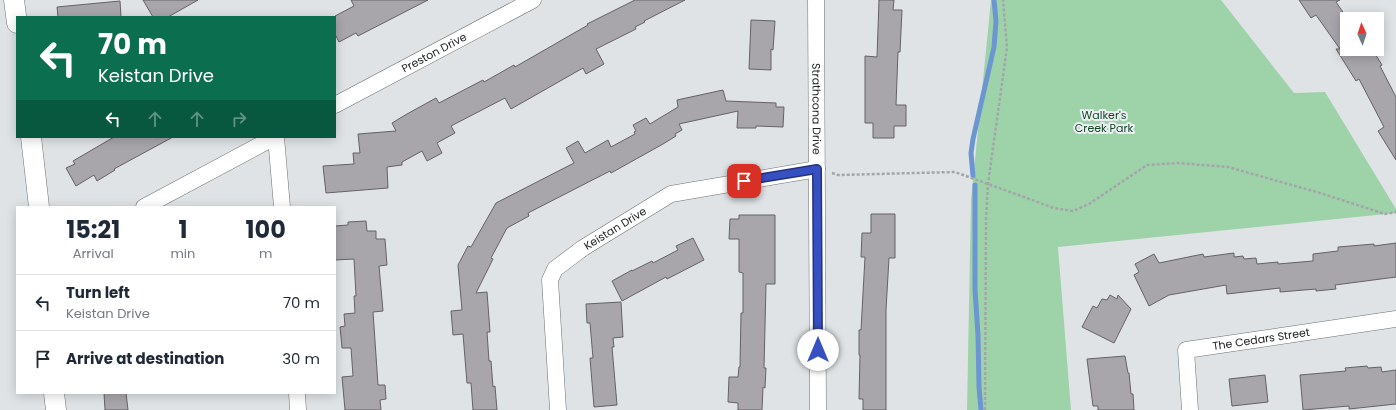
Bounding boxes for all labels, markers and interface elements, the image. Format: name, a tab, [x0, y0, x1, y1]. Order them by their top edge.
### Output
north arrow	[1340, 12, 1384, 56]
map controls	[1340, 12, 1384, 56]
text: 70 m	[98, 25, 167, 64]
street label: Preston Drive	[399, 29, 470, 76]
icon: left	[32, 32, 84, 84]
text: Keistan Drive	[98, 63, 214, 88]
street label: Strathcona Drive	[808, 63, 825, 155]
park label: Walker's Creek Park	[1075, 107, 1134, 136]
icon: left	[102, 108, 124, 130]
icon: ahead	[144, 108, 166, 130]
icon: ahead	[186, 108, 208, 130]
icon: right	[228, 108, 250, 130]
pin	[727, 164, 761, 198]
icon: arrive	[733, 170, 755, 192]
street label: Keistan Drive	[581, 203, 650, 254]
text: 15:21	[66, 213, 120, 246]
text: 1	[178, 213, 187, 246]
text: 100	[246, 213, 286, 246]
text: Arrival	[73, 244, 114, 263]
text: min	[170, 244, 195, 263]
text: m	[259, 244, 272, 263]
text: Turn left	[66, 282, 130, 303]
icon: left	[32, 292, 54, 314]
text: 70 m	[283, 292, 320, 313]
text: Keistan Drive	[66, 304, 150, 323]
street label: The Cedars Street	[1211, 324, 1311, 354]
position arrow	[797, 329, 839, 371]
icon: arrive	[32, 348, 54, 370]
text: Arrive at destination	[66, 348, 224, 369]
text: 30 m	[282, 348, 320, 369]

